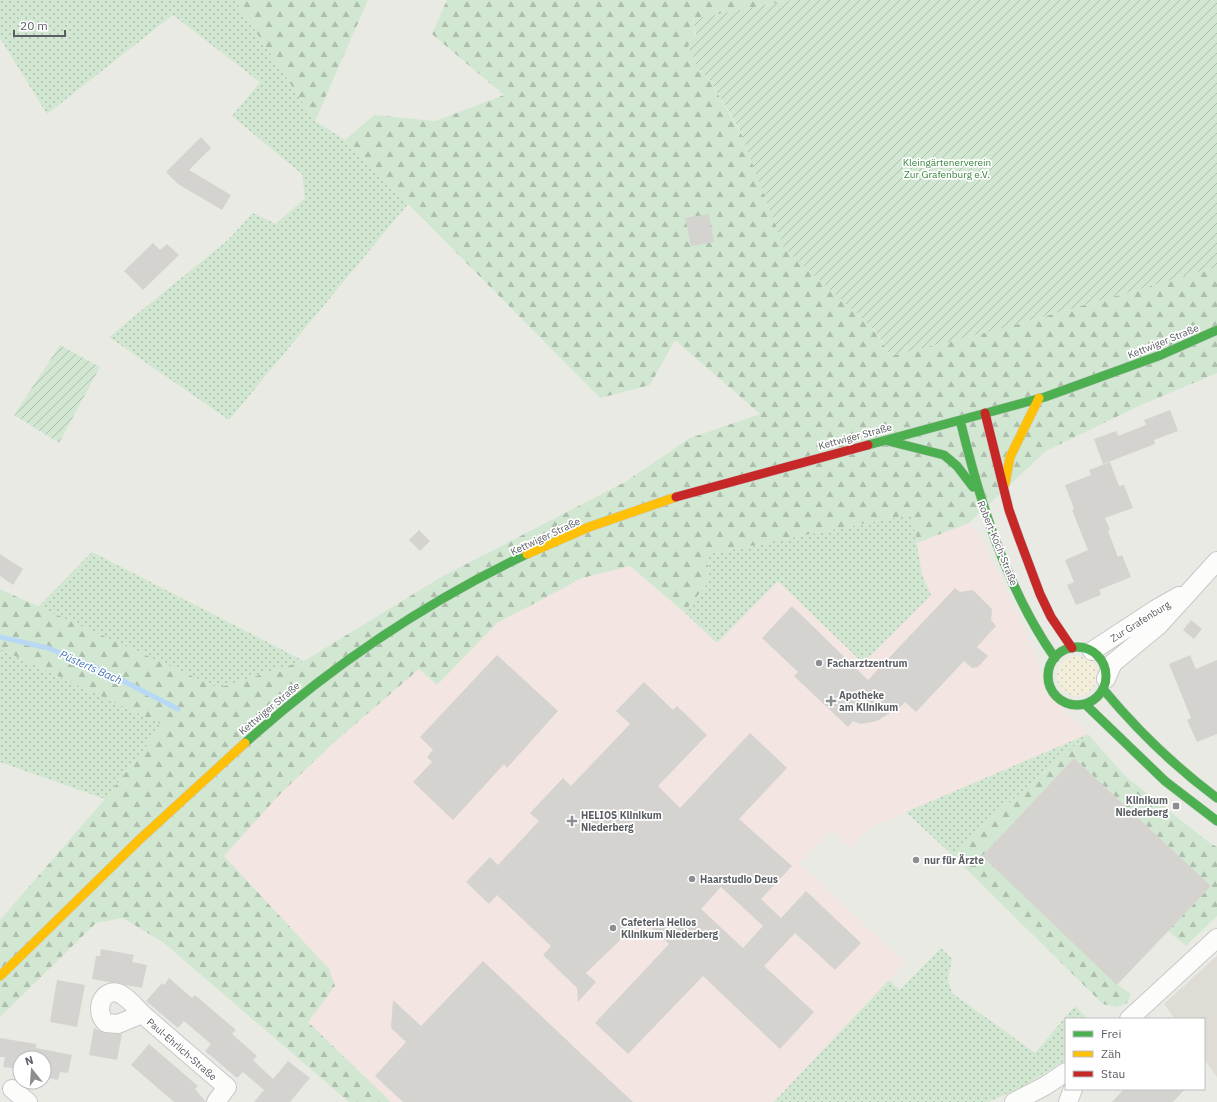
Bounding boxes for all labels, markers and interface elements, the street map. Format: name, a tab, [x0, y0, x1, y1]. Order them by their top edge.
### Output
scale bar	[14, 12, 65, 38]
text: 20 m	[20, 18, 48, 33]
park label: Kleingärtenerverein Zur Grafenburg e.V.	[903, 156, 991, 181]
street label: Kettwiger Straße	[1126, 321, 1201, 362]
street label: Kettwiger Straße	[817, 420, 894, 453]
street label: Robert-Koch-Straße	[975, 499, 1021, 588]
street label: Kettwiger Straße	[508, 514, 583, 558]
street label: Zur Grafenburg	[1108, 598, 1173, 645]
water label: Püsterts Bach	[58, 647, 124, 687]
place label: Facharztzentrum	[827, 657, 907, 670]
marker: Facharztzentrum	[814, 658, 824, 668]
street label: Kettwiger Straße	[236, 679, 303, 738]
place label: Apotheke am Klinikum	[839, 689, 898, 714]
marker: Apotheke am Klinikum	[826, 696, 836, 706]
place label: Klinikum Niederberg	[1115, 794, 1168, 819]
marker: Klinikum Niederberg	[1171, 801, 1181, 811]
place label: HELIOS Klinikum Niederberg	[581, 809, 662, 834]
marker: HELIOS Klinikum Niederberg	[566, 815, 578, 827]
place label: nur für Ärzte	[924, 854, 984, 867]
marker: nur für Ärzte	[911, 855, 921, 865]
place label: Haarstudio Deus	[700, 873, 778, 886]
marker: Haarstudio Deus	[687, 874, 697, 884]
place label: Cafeteria Helios Klinikum Niederberg	[621, 916, 719, 941]
marker: Cafeteria Helios Klinikum Niederberg	[608, 923, 618, 933]
street label: Paul-Ehrlich-Straße	[144, 1015, 220, 1084]
legend	[1065, 1018, 1205, 1090]
text: Frei	[1101, 1026, 1121, 1041]
text: Zäh	[1101, 1046, 1121, 1061]
north arrow	[12, 1050, 52, 1090]
text: N	[23, 1053, 35, 1068]
text: Stau	[1101, 1066, 1125, 1081]

